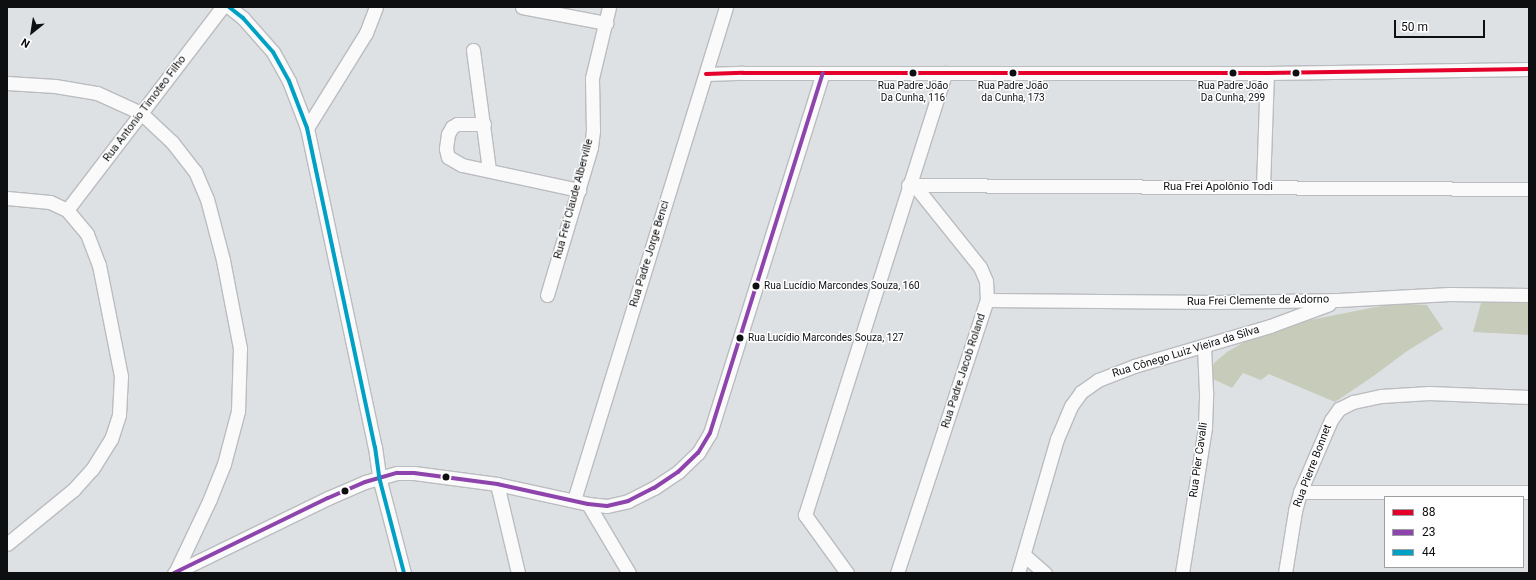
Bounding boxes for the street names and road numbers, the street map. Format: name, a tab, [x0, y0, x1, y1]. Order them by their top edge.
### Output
street label: Rua Antonio Timoteo Filho	[101, 53, 189, 165]
street label: Rua Frei Claude Alberville	[552, 137, 596, 261]
street label: Rua Frei Apolônio Todi	[1163, 180, 1273, 194]
street label: Rua Padre Jorge Benci	[628, 199, 672, 309]
street label: Rua Frei Clemente de Adorno	[1187, 293, 1329, 309]
street label: Rua Padre Jacob Roland	[939, 312, 989, 430]
street label: Rua Cônego Luiz Vieira da Silva	[1111, 323, 1261, 381]
street label: Rua Pier Cavalli	[1187, 422, 1211, 498]
street label: Rua Pierre Bonnet	[1291, 423, 1335, 509]

